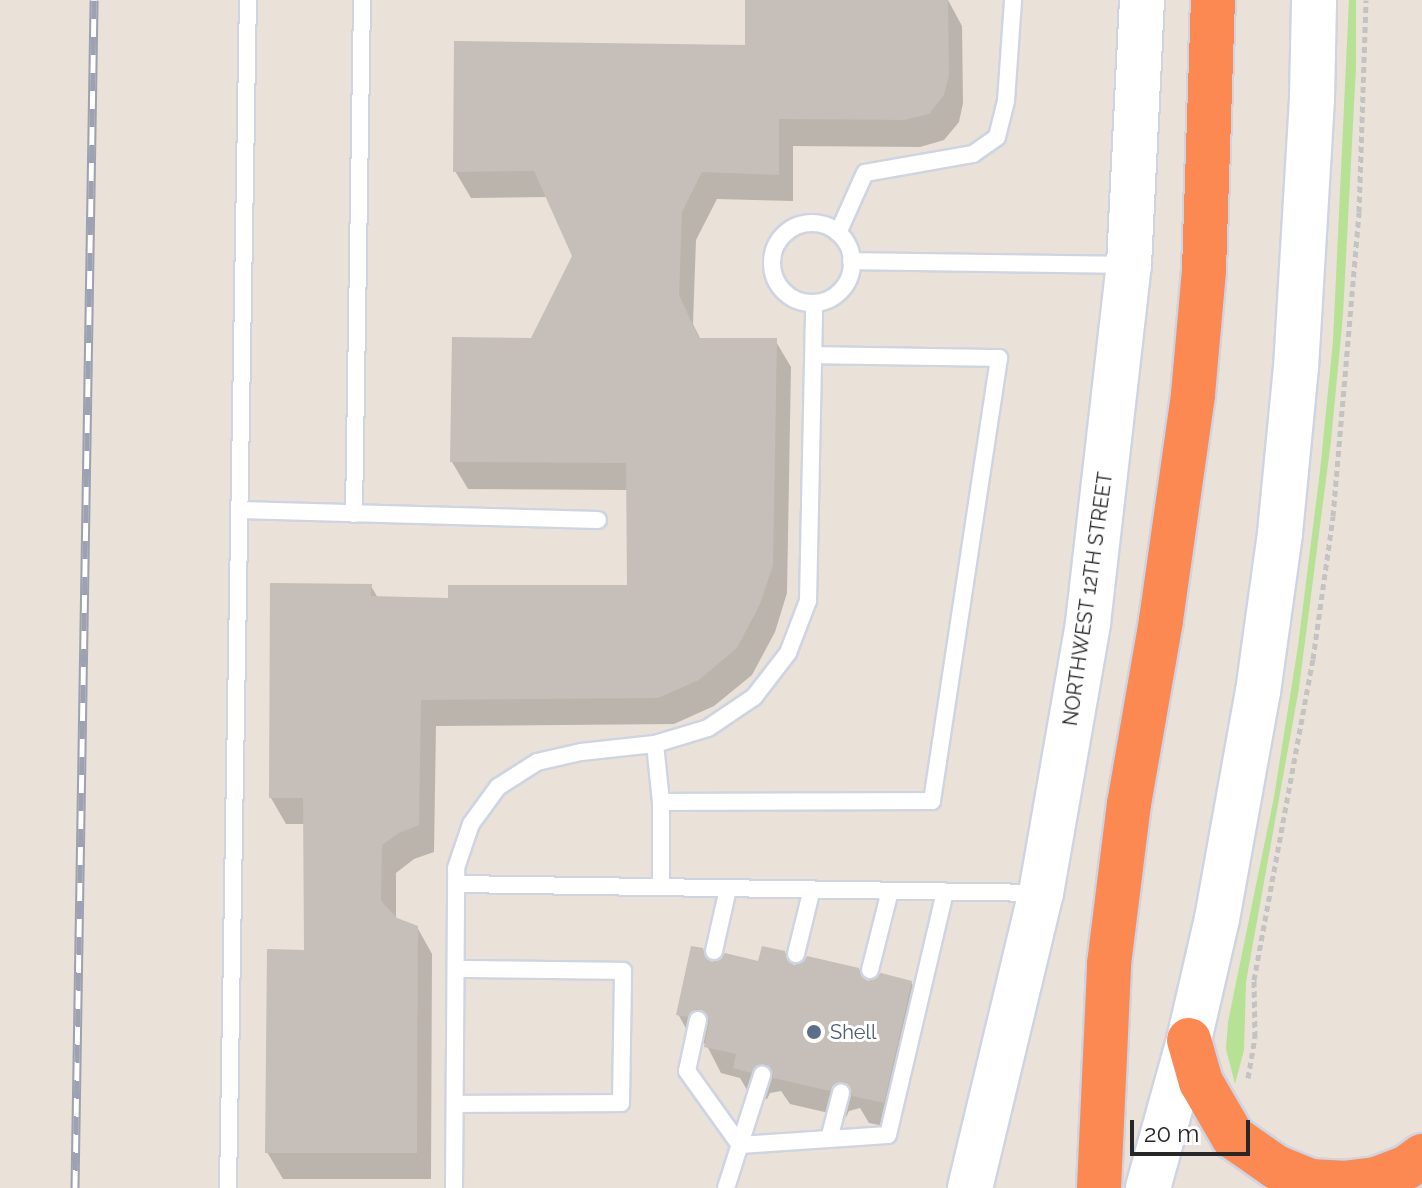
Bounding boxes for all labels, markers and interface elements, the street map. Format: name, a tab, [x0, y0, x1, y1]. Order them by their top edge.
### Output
street label: NORTHWEST 12TH STREET	[1058, 470, 1118, 728]
place label: Shell	[830, 1020, 876, 1044]
marker: Shell	[805, 1023, 823, 1041]
scale bar	[1134, 1104, 1254, 1154]
text: 20 m	[1144, 1119, 1199, 1148]

